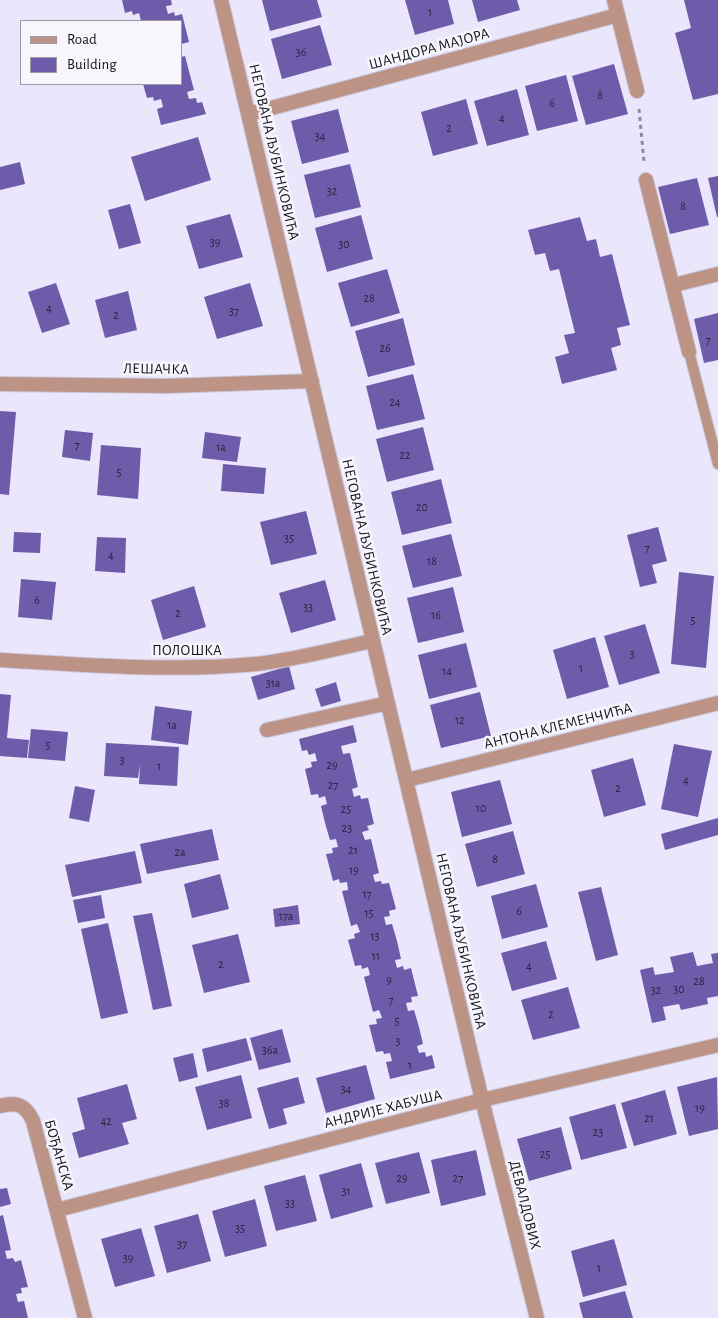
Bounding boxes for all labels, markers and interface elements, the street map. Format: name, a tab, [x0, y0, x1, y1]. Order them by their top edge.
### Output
house number: 1	[428, 5, 432, 19]
legend	[20, 20, 182, 85]
street label: ШАНДОРА МАЈОРА	[367, 24, 491, 74]
text: Road	[67, 32, 97, 47]
house number: 36	[296, 45, 306, 59]
text: Building	[67, 57, 117, 72]
street label: НЕГОВАНА ЉУБИНКОВИЋА	[245, 62, 303, 242]
house number: 8	[597, 88, 603, 102]
house number: 6	[549, 96, 555, 110]
house number: 4	[499, 111, 505, 125]
house number: 2	[446, 121, 452, 135]
house number: 34	[315, 129, 325, 143]
house number: 32	[327, 184, 337, 198]
house number: 8	[680, 199, 686, 213]
house number: 39	[210, 235, 220, 249]
house number: 30	[338, 237, 350, 251]
house number: 28	[363, 291, 375, 305]
house number: 4	[46, 301, 52, 315]
house number: 37	[229, 304, 239, 318]
house number: 2	[113, 308, 119, 322]
house number: 7	[705, 333, 711, 347]
house number: 26	[379, 341, 391, 355]
street label: ЛЕШАЧКА	[123, 359, 189, 379]
house number: 24	[389, 395, 401, 409]
house number: 7	[74, 438, 80, 452]
house number: 1a	[216, 440, 226, 454]
house number: 22	[400, 448, 410, 462]
street label: НЕГОВАНА ЉУБИНКОВИЋА	[338, 457, 396, 637]
house number: 5	[116, 465, 122, 479]
house number: 20	[416, 500, 428, 514]
house number: 35	[284, 531, 294, 545]
house number: 7	[644, 541, 650, 555]
house number: 4	[108, 548, 114, 562]
house number: 18	[427, 554, 437, 568]
house number: 6	[34, 593, 40, 607]
house number: 33	[303, 600, 313, 614]
house number: 2	[175, 606, 181, 620]
house number: 16	[431, 608, 441, 622]
house number: 5	[690, 613, 696, 627]
street label: ПОЛОШКА	[152, 641, 222, 659]
house number: 3	[630, 647, 634, 661]
house number: 1	[579, 661, 583, 675]
house number: 14	[442, 664, 452, 678]
house number: 31a	[266, 676, 280, 690]
street label: АНТОНА КЛЕМЕНЧИЋА	[482, 699, 634, 753]
house number: 12	[455, 713, 465, 727]
house number: 1a	[167, 718, 177, 732]
house number: 5	[45, 738, 51, 752]
house number: 3	[120, 753, 124, 767]
house number: 29	[326, 758, 338, 772]
house number: 1	[157, 759, 161, 773]
house number: 4	[683, 773, 689, 787]
house number: 27	[328, 778, 338, 792]
house number: 2	[615, 781, 621, 795]
house number: 10	[476, 801, 486, 815]
house number: 25	[341, 802, 351, 816]
house number: 23	[342, 821, 352, 835]
house number: 21	[348, 843, 358, 857]
house number: 2a	[174, 845, 186, 859]
street label: НЕГОВАНА ЉУБИНКОВИЋА	[432, 851, 490, 1031]
house number: 8	[492, 852, 498, 866]
house number: 19	[349, 863, 359, 877]
house number: 17	[362, 887, 372, 901]
house number: 6	[516, 904, 522, 918]
house number: 15	[364, 906, 374, 920]
house number: 17a	[279, 909, 293, 923]
house number: 13	[370, 929, 380, 943]
house number: 11	[372, 949, 380, 963]
house number: 2	[218, 957, 224, 971]
house number: 4	[526, 959, 532, 973]
house number: 9	[386, 973, 392, 987]
house number: 28	[693, 974, 705, 988]
house number: 30	[673, 982, 685, 996]
house number: 32	[651, 983, 661, 997]
house number: 7	[388, 993, 394, 1007]
house number: 2	[548, 1007, 554, 1021]
house number: 5	[394, 1014, 400, 1028]
house number: 3	[396, 1034, 400, 1048]
house number: 36a	[262, 1043, 278, 1057]
house number: 1	[408, 1058, 412, 1072]
house number: 34	[341, 1082, 351, 1096]
street label: АНДРИЈЕ ХАБУША	[322, 1086, 444, 1132]
house number: 38	[219, 1096, 229, 1110]
house number: 19	[695, 1101, 705, 1115]
house number: 21	[644, 1111, 654, 1125]
house number: 42	[100, 1114, 112, 1128]
street label: БОЂАНСКА	[40, 1117, 78, 1193]
house number: 23	[593, 1125, 603, 1139]
house number: 25	[540, 1147, 550, 1161]
street label: ДЕВАЛДОВИХ	[505, 1158, 545, 1252]
house number: 29	[396, 1171, 408, 1185]
house number: 27	[453, 1171, 463, 1185]
house number: 31	[341, 1184, 351, 1198]
house number: 33	[285, 1196, 295, 1210]
house number: 35	[235, 1221, 245, 1235]
house number: 37	[177, 1237, 187, 1251]
house number: 39	[123, 1251, 133, 1265]
house number: 1	[597, 1261, 601, 1275]

